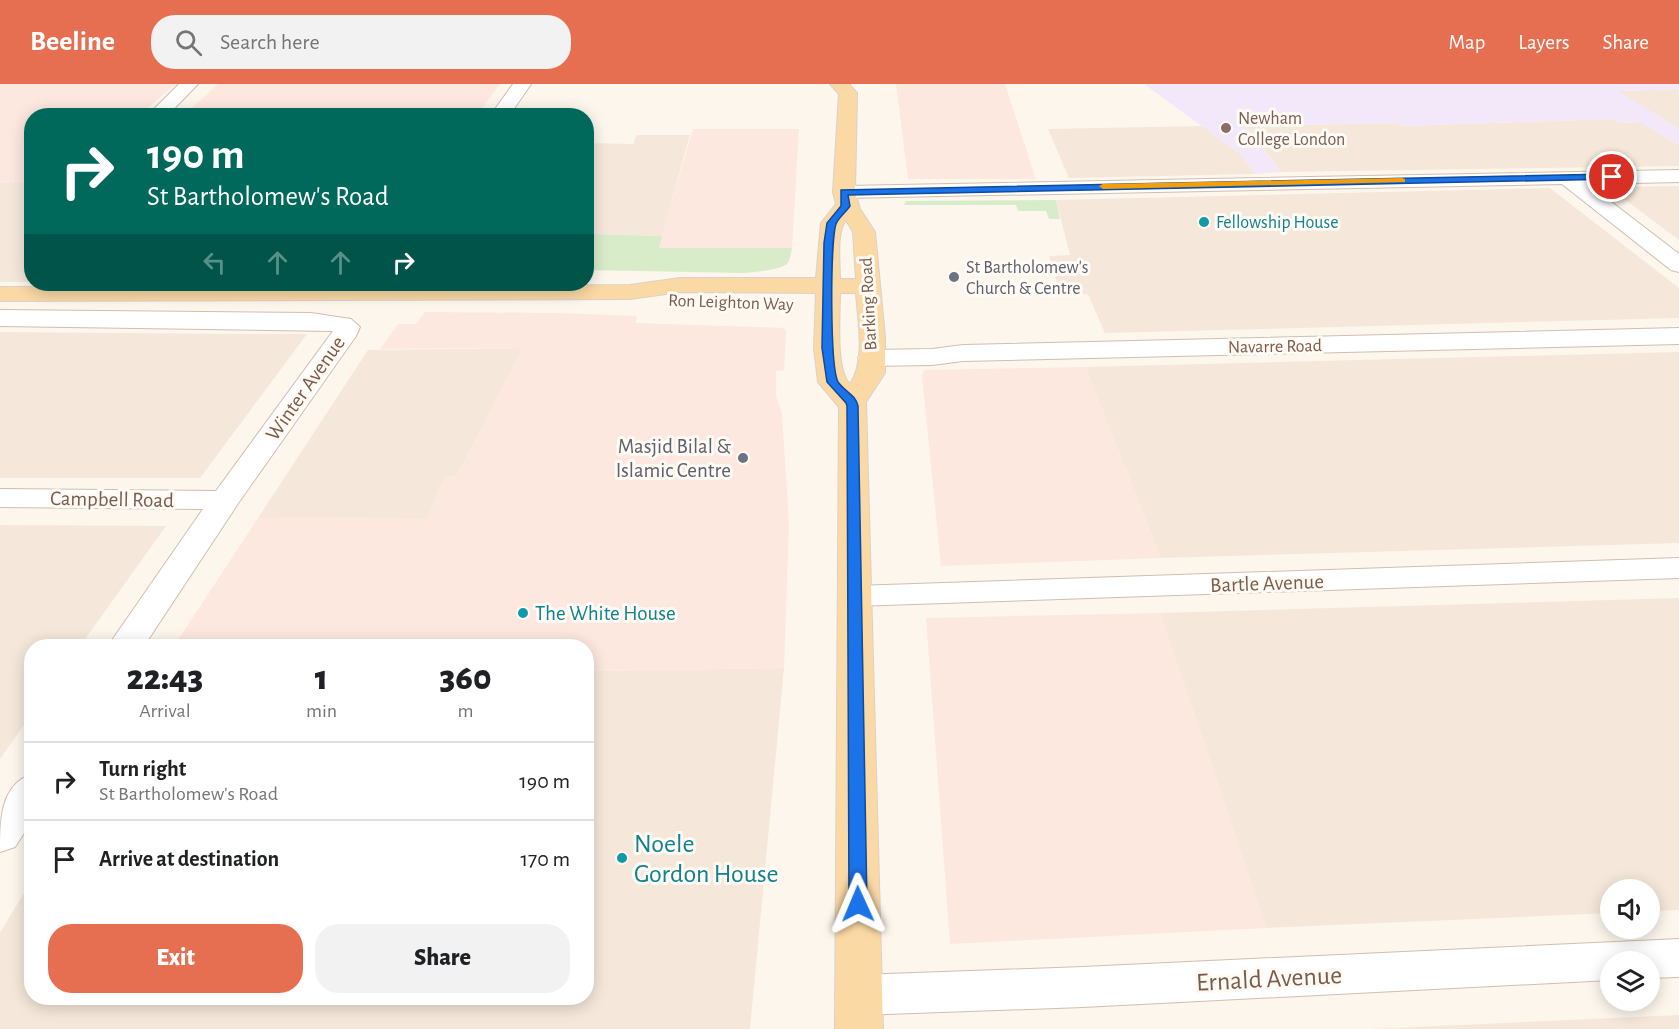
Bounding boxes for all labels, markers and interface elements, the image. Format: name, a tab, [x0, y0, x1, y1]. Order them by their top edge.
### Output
search box	[151, 15, 571, 69]
icon: search	[172, 26, 205, 59]
text: Beeline	[30, 28, 115, 56]
text: Search here	[220, 31, 320, 53]
text: Map	[1449, 32, 1485, 53]
text: Layers	[1518, 32, 1569, 53]
text: Share	[1602, 32, 1649, 53]
place label: Newham College London	[1238, 110, 1345, 149]
marker: Newham College London	[1219, 121, 1233, 135]
icon: right	[48, 132, 126, 210]
text: 190 m	[147, 134, 245, 176]
pin	[1586, 151, 1637, 202]
icon: arrive	[1595, 160, 1628, 193]
text: St Bartholomew's Road	[147, 183, 389, 210]
place label: Fellowship House	[1216, 214, 1339, 232]
marker: Fellowship House	[1197, 215, 1211, 229]
icon: left	[198, 246, 231, 279]
icon: ahead	[261, 246, 294, 279]
icon: ahead	[324, 246, 357, 279]
icon: right	[387, 246, 420, 279]
street label: Barking Road	[858, 257, 880, 351]
place label: St Bartholomew's Church & Centre	[966, 259, 1088, 298]
marker: St Bartholomew's Church & Centre	[947, 270, 961, 284]
street label: Ron Leighton Way	[668, 292, 794, 314]
street label: Winter Avenue	[262, 332, 349, 444]
street label: Navarre Road	[1228, 337, 1322, 357]
place label: Masjid Bilal & Islamic Centre	[616, 436, 731, 481]
marker: Masjid Bilal & Islamic Centre	[736, 451, 750, 465]
street label: Campbell Road	[50, 488, 174, 511]
street label: Bartle Avenue	[1210, 571, 1324, 596]
place label: The White House	[535, 603, 676, 624]
marker: The White House	[516, 606, 530, 620]
text: 22:43	[126, 660, 203, 696]
text: 1	[315, 660, 328, 696]
text: 360	[439, 660, 492, 696]
text: Arrival	[139, 701, 191, 721]
text: min	[306, 701, 337, 721]
text: m	[458, 701, 474, 721]
text: Turn right	[99, 758, 186, 780]
icon: right	[48, 765, 81, 798]
text: 190 m	[519, 770, 570, 792]
text: St Bartholomew's Road	[99, 784, 278, 804]
place label: Noele Gordon House	[634, 831, 779, 887]
icon: arrive	[48, 843, 81, 876]
text: Arrive at destination	[99, 848, 279, 870]
text: 170 m	[520, 848, 570, 870]
marker: Noele Gordon House	[615, 851, 629, 865]
position arrow	[826, 872, 890, 936]
map controls	[1600, 879, 1660, 1011]
button: sound	[1600, 879, 1660, 939]
button: Exit	[48, 924, 303, 993]
button: Share	[315, 924, 570, 993]
button: layers	[1600, 951, 1660, 1011]
street label: Ernald Avenue	[1195, 962, 1343, 996]

